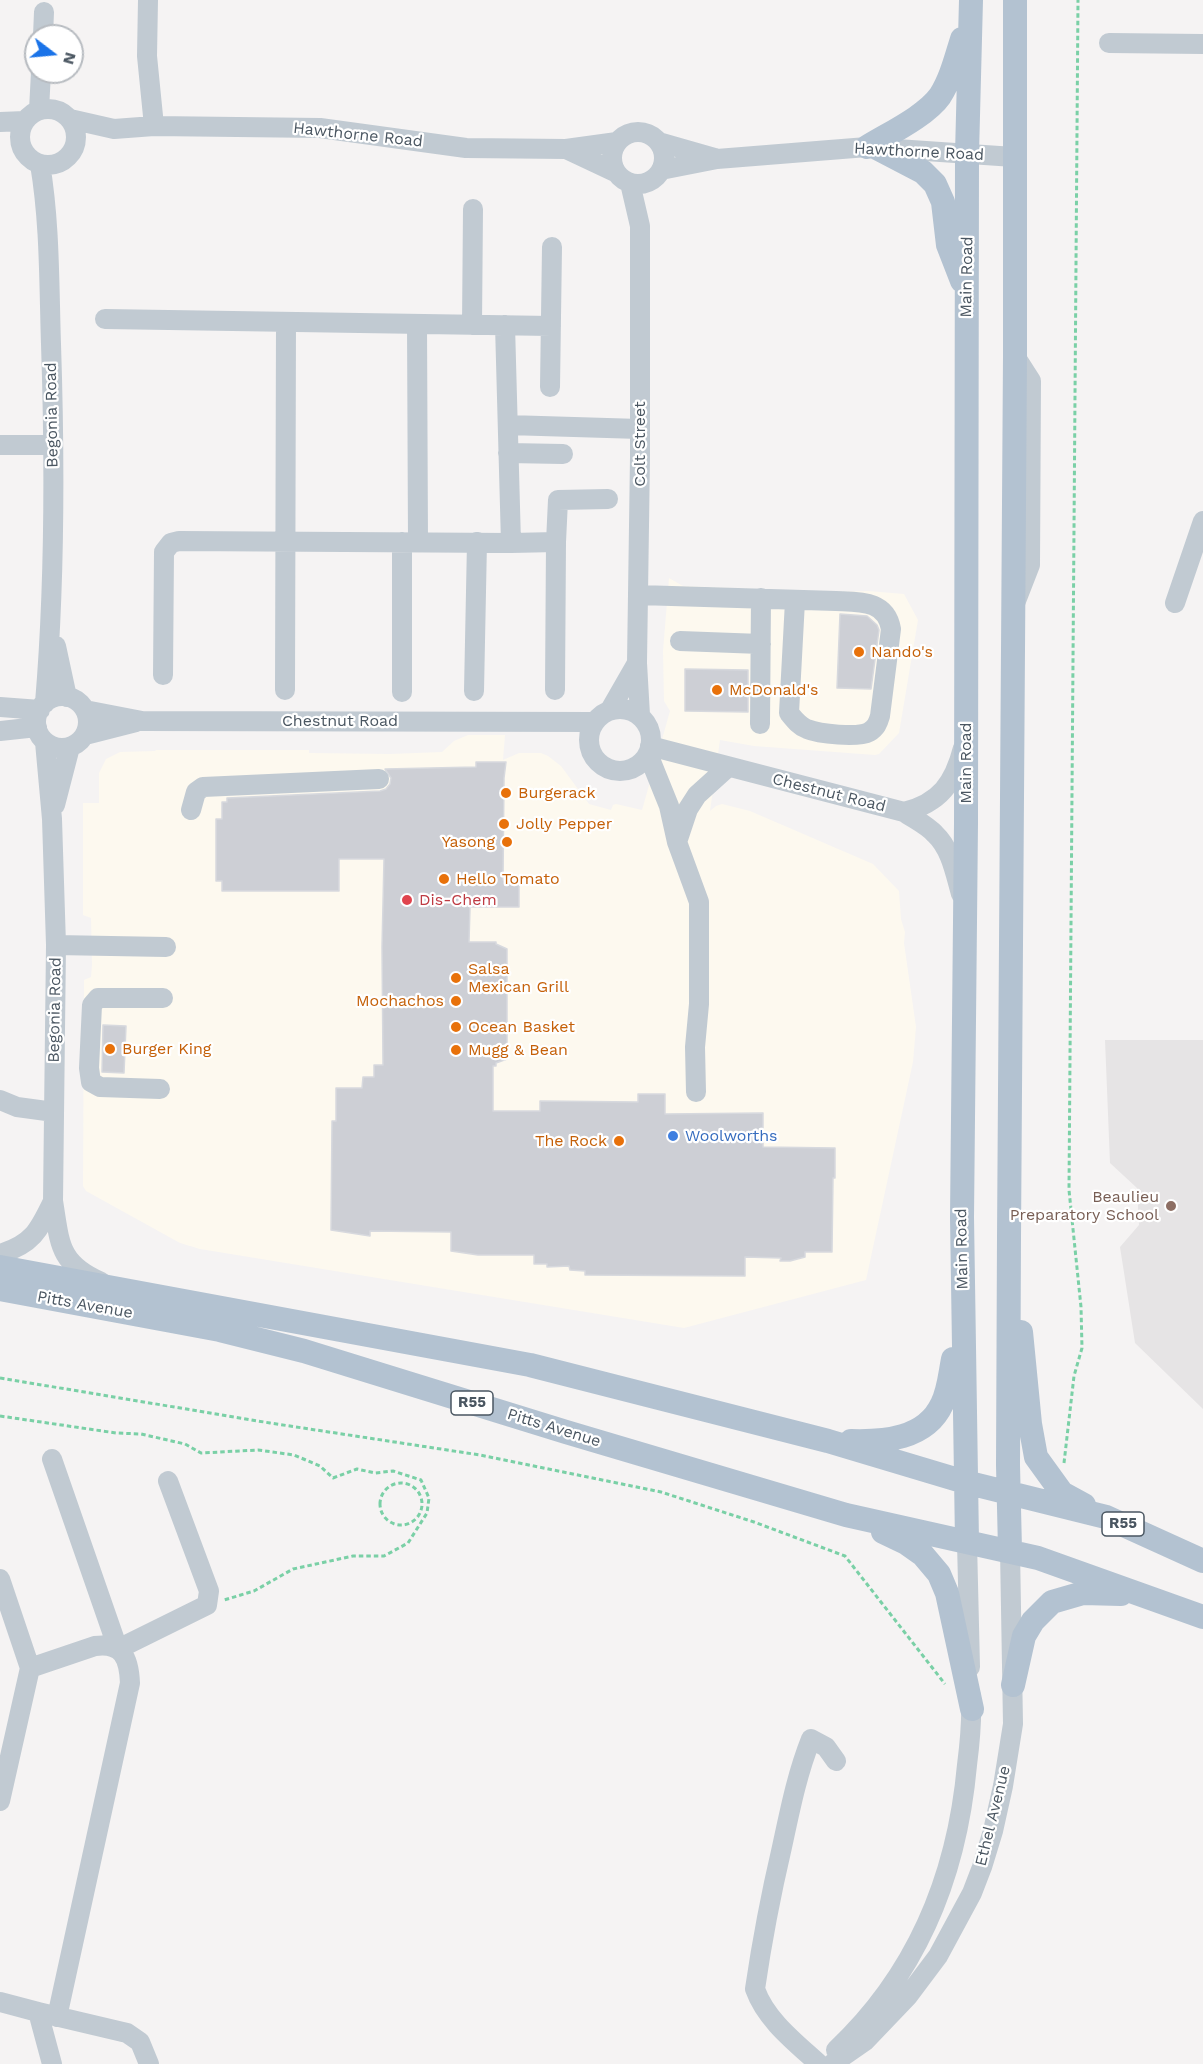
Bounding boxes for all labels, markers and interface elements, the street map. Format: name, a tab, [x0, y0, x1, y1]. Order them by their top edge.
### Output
north arrow	[24, 24, 84, 84]
text: N	[59, 50, 81, 67]
street label: Hawthorne Road	[292, 119, 424, 151]
street label: Hawthorne Road	[853, 139, 985, 165]
street label: Main Road	[957, 236, 977, 318]
street label: Begonia Road	[41, 362, 63, 468]
street label: Colt Street	[630, 401, 650, 487]
place label: Nando's	[871, 642, 933, 662]
marker: Nando's	[852, 645, 866, 659]
place label: McDonald's	[729, 680, 818, 700]
marker: McDonald's	[710, 683, 724, 697]
street label: Chestnut Road	[282, 711, 398, 731]
street label: Main Road	[956, 722, 976, 804]
street label: Chestnut Road	[770, 770, 888, 816]
place label: Burgerack	[518, 783, 596, 803]
marker: Burgerack	[499, 786, 513, 800]
place label: Jolly Pepper	[516, 814, 612, 834]
marker: Jolly Pepper	[497, 817, 511, 831]
place label: Yasong	[442, 832, 495, 852]
marker: Yasong	[500, 835, 514, 849]
place label: Hello Tomato	[456, 869, 559, 889]
marker: Hello Tomato	[437, 872, 451, 886]
place label: Dis-Chem	[419, 890, 497, 910]
marker: Dis-Chem	[400, 893, 414, 907]
street label: Begonia Road	[44, 957, 66, 1063]
place label: Salsa Mexican Grill	[468, 959, 569, 997]
marker: Salsa Mexican Grill	[449, 971, 463, 985]
place label: Mochachos	[356, 991, 444, 1011]
marker: Mochachos	[449, 994, 463, 1008]
place label: Ocean Basket	[468, 1017, 575, 1037]
marker: Ocean Basket	[449, 1020, 463, 1034]
place label: Burger King	[122, 1039, 211, 1059]
place label: Mugg & Bean	[468, 1040, 568, 1060]
marker: Burger King	[103, 1042, 117, 1056]
marker: Mugg & Bean	[449, 1043, 463, 1057]
place label: Woolworths	[685, 1126, 777, 1146]
marker: Woolworths	[666, 1129, 680, 1143]
place label: The Rock	[535, 1131, 607, 1151]
marker: The Rock	[612, 1134, 626, 1148]
place label: Beaulieu Preparatory School	[1010, 1187, 1159, 1225]
marker: Beaulieu Preparatory School	[1164, 1199, 1178, 1213]
street label: Main Road	[952, 1208, 972, 1290]
street label: Pitts Avenue	[36, 1287, 134, 1323]
road number: R55	[451, 1391, 493, 1415]
street label: Pitts Avenue	[505, 1405, 603, 1451]
road number: R55	[1102, 1512, 1144, 1536]
street label: Ethel Avenue	[971, 1764, 1015, 1868]

